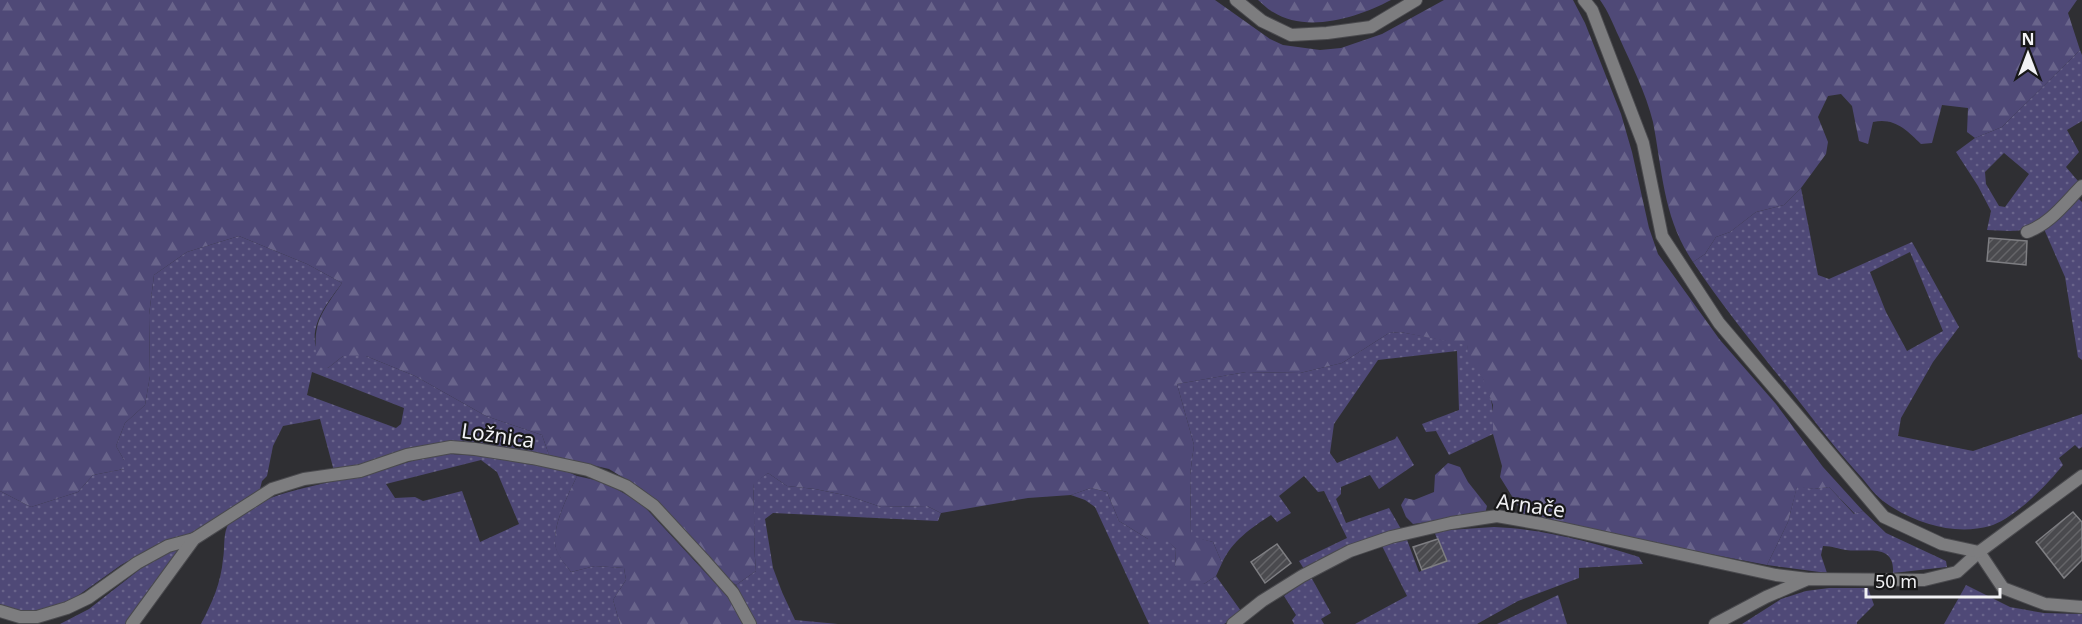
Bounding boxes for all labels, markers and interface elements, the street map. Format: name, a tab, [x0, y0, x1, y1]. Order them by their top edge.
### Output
north arrow	[1998, 24, 2058, 84]
text: N	[2021, 28, 2035, 50]
street label: Ložnica	[460, 416, 536, 454]
street label: Arnače	[1495, 486, 1567, 524]
scale bar	[1866, 561, 2000, 599]
text: 50 m	[1875, 569, 1917, 593]

